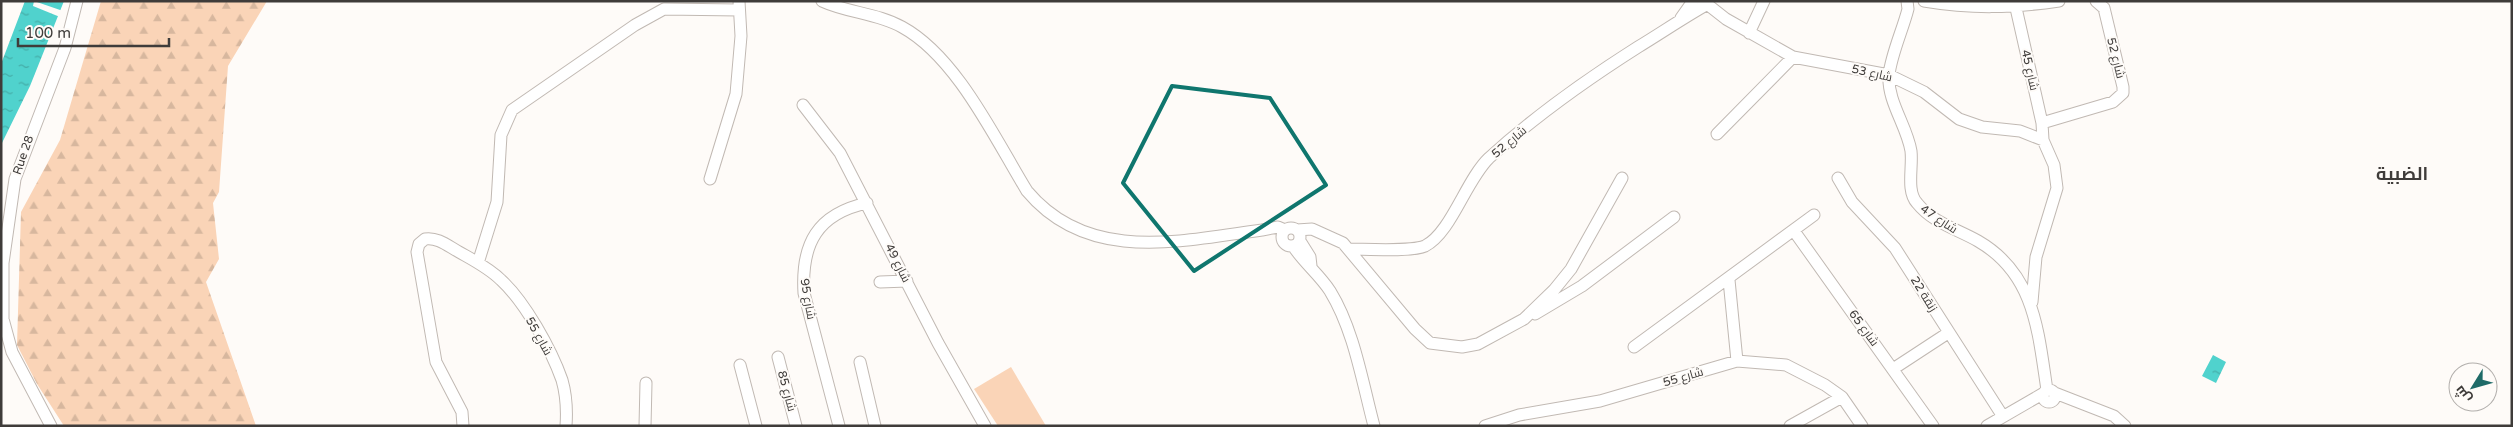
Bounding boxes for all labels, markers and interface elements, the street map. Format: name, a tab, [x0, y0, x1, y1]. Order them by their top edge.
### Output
scale bar	[18, 15, 169, 47]
text: 100 m	[25, 24, 71, 42]
street label: شارع 52	[2103, 36, 2128, 80]
street label: شارع 45	[2018, 48, 2041, 92]
street label: شارع 53	[1850, 62, 1894, 85]
street label: شارع 52	[1489, 123, 1530, 161]
street label: Rue 28	[10, 133, 36, 177]
district label: الضبية	[2376, 163, 2428, 185]
street label: شارع 47	[1917, 202, 1960, 237]
street label: شارع 49	[881, 241, 914, 285]
street label: زنقة 22	[1908, 274, 1940, 314]
street label: شارع 95	[797, 277, 819, 321]
street label: شارع 65	[1845, 307, 1882, 350]
street label: شارع 55	[522, 314, 555, 358]
north arrow	[2448, 362, 2498, 412]
street label: شارع 55	[1661, 365, 1705, 390]
street label: شارع 85	[774, 369, 799, 413]
text: ش	[2451, 382, 2475, 407]

